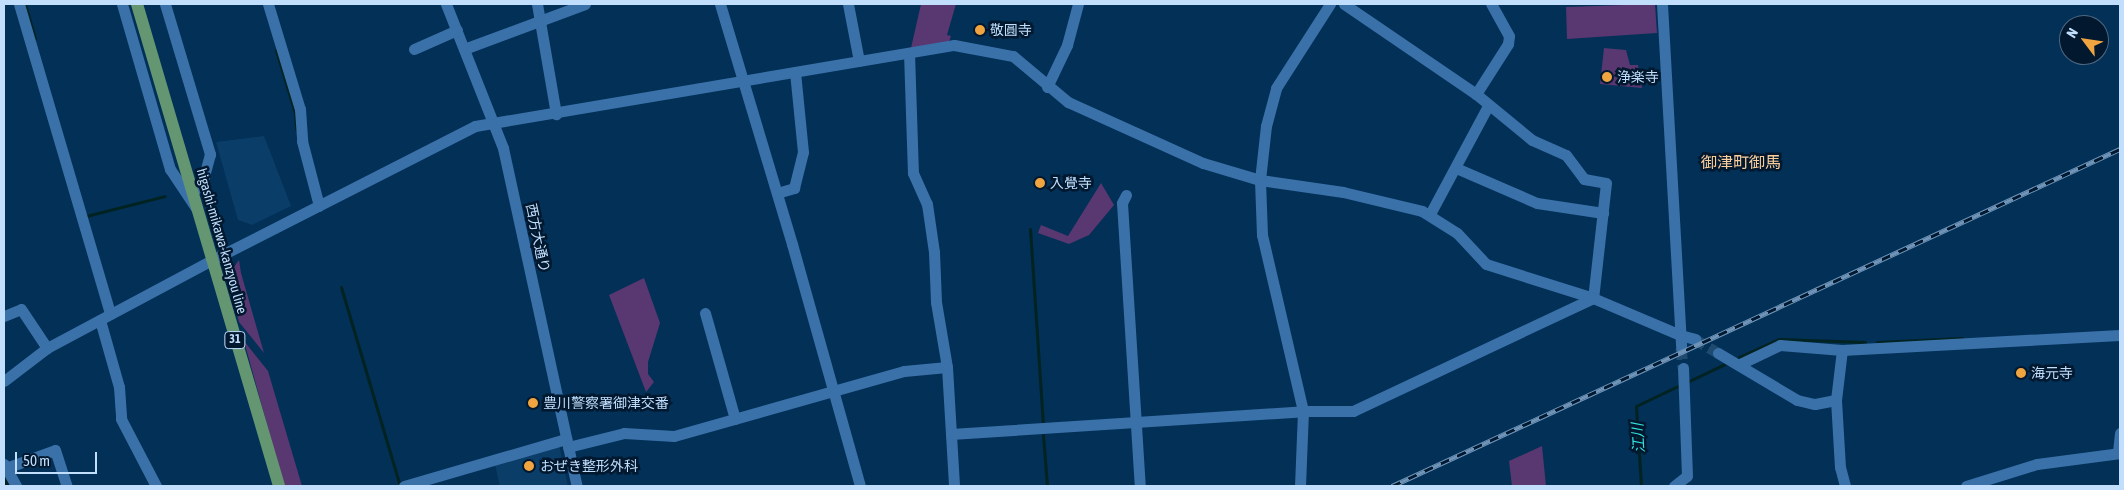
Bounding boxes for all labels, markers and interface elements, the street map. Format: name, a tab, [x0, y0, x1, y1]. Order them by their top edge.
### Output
north arrow	[2059, 15, 2109, 65]
place label: 敬圓寺	[990, 22, 1032, 38]
marker: 敬圓寺	[974, 24, 986, 36]
text: N	[2063, 25, 2081, 40]
place label: 浄楽寺	[1617, 69, 1659, 85]
marker: 浄楽寺	[1601, 71, 1613, 83]
district label: 御津町御馬	[1701, 152, 1781, 172]
street label: higashi-mikawa-kanzyou line	[193, 166, 251, 316]
place label: 入覺寺	[1050, 175, 1092, 191]
marker: 入覺寺	[1034, 177, 1046, 189]
street label: 西方大通り	[523, 202, 553, 274]
road number: 31	[224, 330, 246, 350]
place label: 海元寺	[2031, 365, 2073, 381]
marker: 海元寺	[2015, 367, 2027, 379]
place label: 豊川警察署御津交番	[543, 395, 669, 411]
marker: 豊川警察署御津交番	[527, 397, 539, 409]
water label: 江川	[1628, 423, 1648, 453]
scale bar	[18, 442, 100, 474]
text: 50 m	[23, 452, 50, 469]
place label: おぜき整形外科	[540, 458, 638, 474]
marker: おぜき整形外科	[522, 459, 536, 473]

